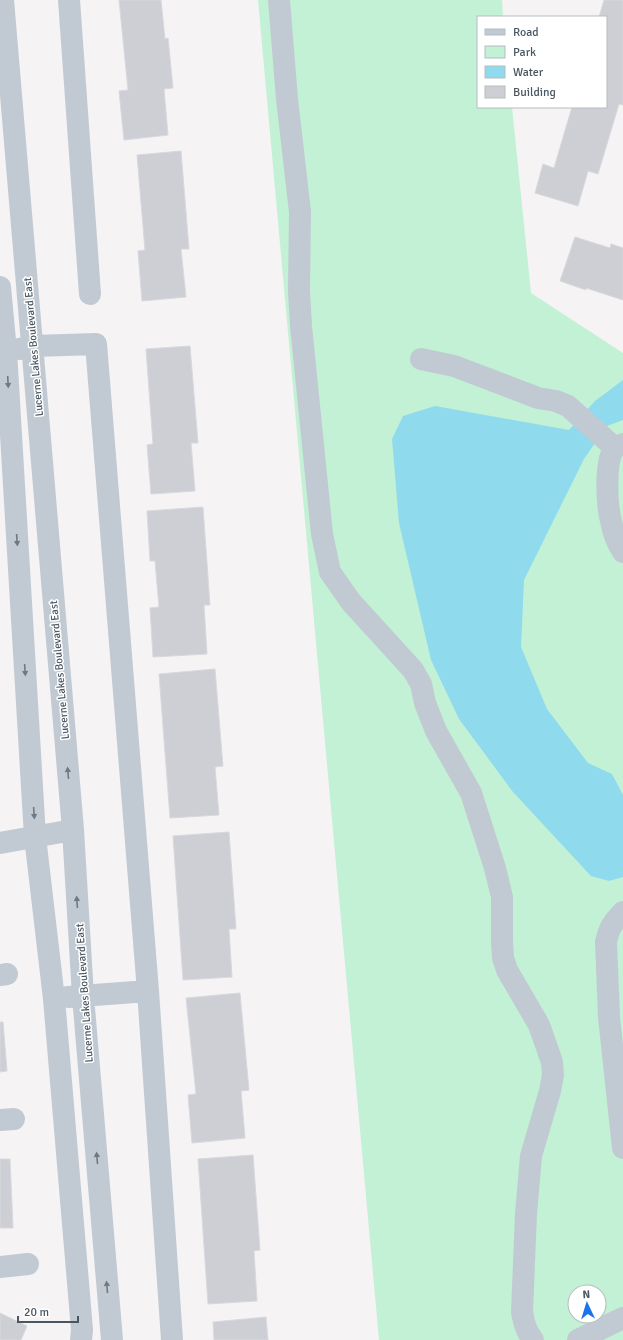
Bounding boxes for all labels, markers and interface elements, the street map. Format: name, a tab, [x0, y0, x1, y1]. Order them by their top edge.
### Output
legend	[477, 16, 607, 108]
text: Road	[513, 25, 539, 40]
text: Park	[513, 45, 536, 60]
text: Water	[513, 65, 544, 80]
text: Building	[513, 85, 556, 100]
street label: Lucerne Lakes Boulevard East	[21, 277, 46, 417]
one-way arrow	[4, 376, 11, 388]
one-way arrow	[14, 534, 21, 546]
street label: Lucerne Lakes Boulevard East	[47, 600, 72, 740]
one-way arrow	[22, 664, 29, 676]
one-way arrow	[64, 767, 71, 779]
one-way arrow	[31, 807, 37, 820]
one-way arrow	[74, 896, 81, 908]
street label: Lucerne Lakes Boulevard East	[73, 923, 96, 1063]
one-way arrow	[93, 1152, 100, 1164]
one-way arrow	[104, 1281, 111, 1293]
north arrow	[567, 1284, 607, 1324]
text: N	[582, 1288, 591, 1301]
scale bar	[18, 1298, 78, 1324]
text: 20 m	[24, 1305, 49, 1320]

